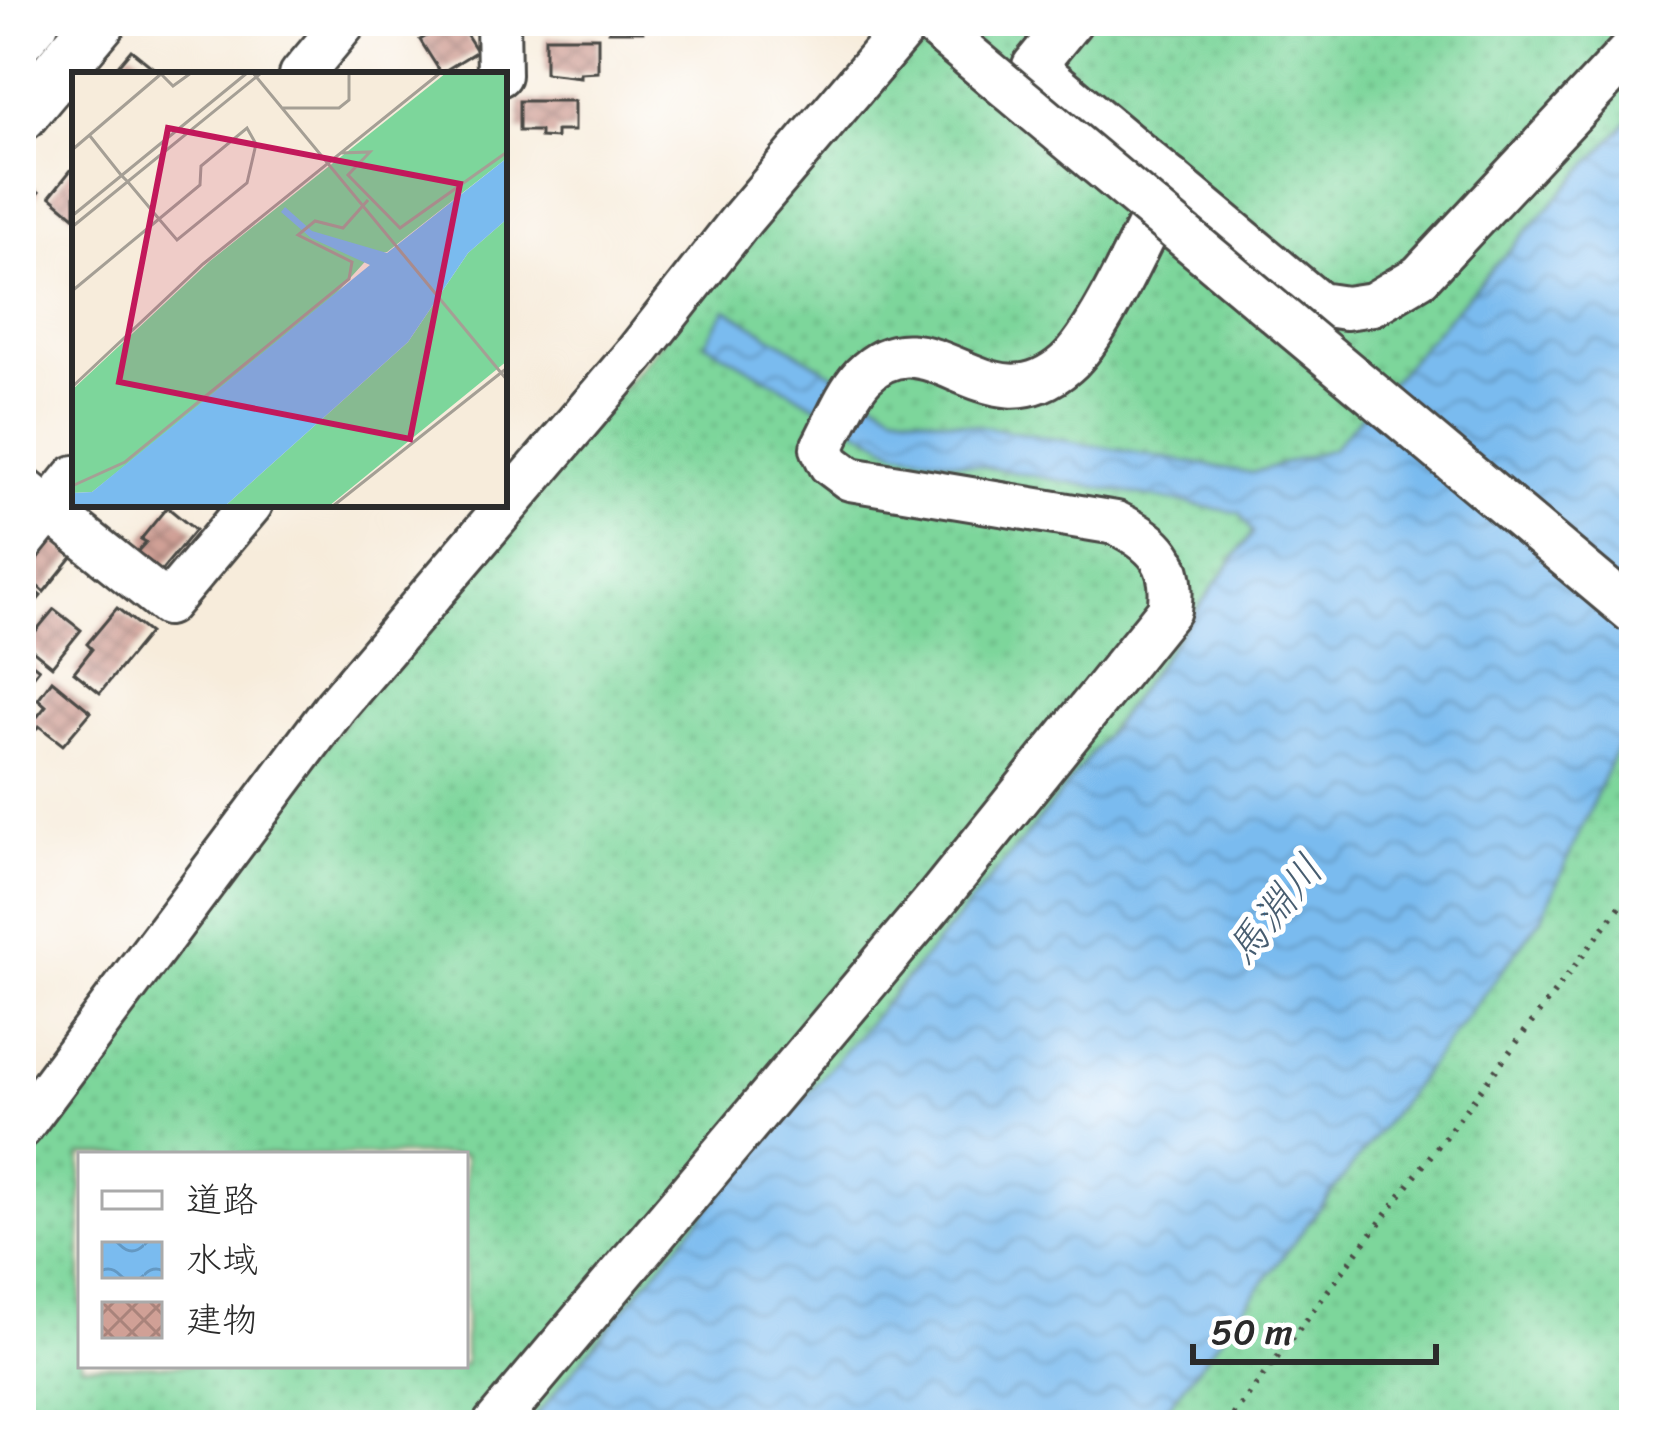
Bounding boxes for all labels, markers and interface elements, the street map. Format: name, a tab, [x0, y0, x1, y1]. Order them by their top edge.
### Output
inset map	[72, 72, 507, 507]
water label: 馬淵川	[1206, 837, 1343, 982]
legend	[78, 1152, 468, 1368]
text: 道路	[186, 1168, 258, 1232]
text: 水域	[186, 1228, 258, 1292]
text: 建物	[186, 1288, 258, 1352]
scale bar	[1193, 1290, 1436, 1364]
text: 50 m	[1211, 1300, 1293, 1364]

